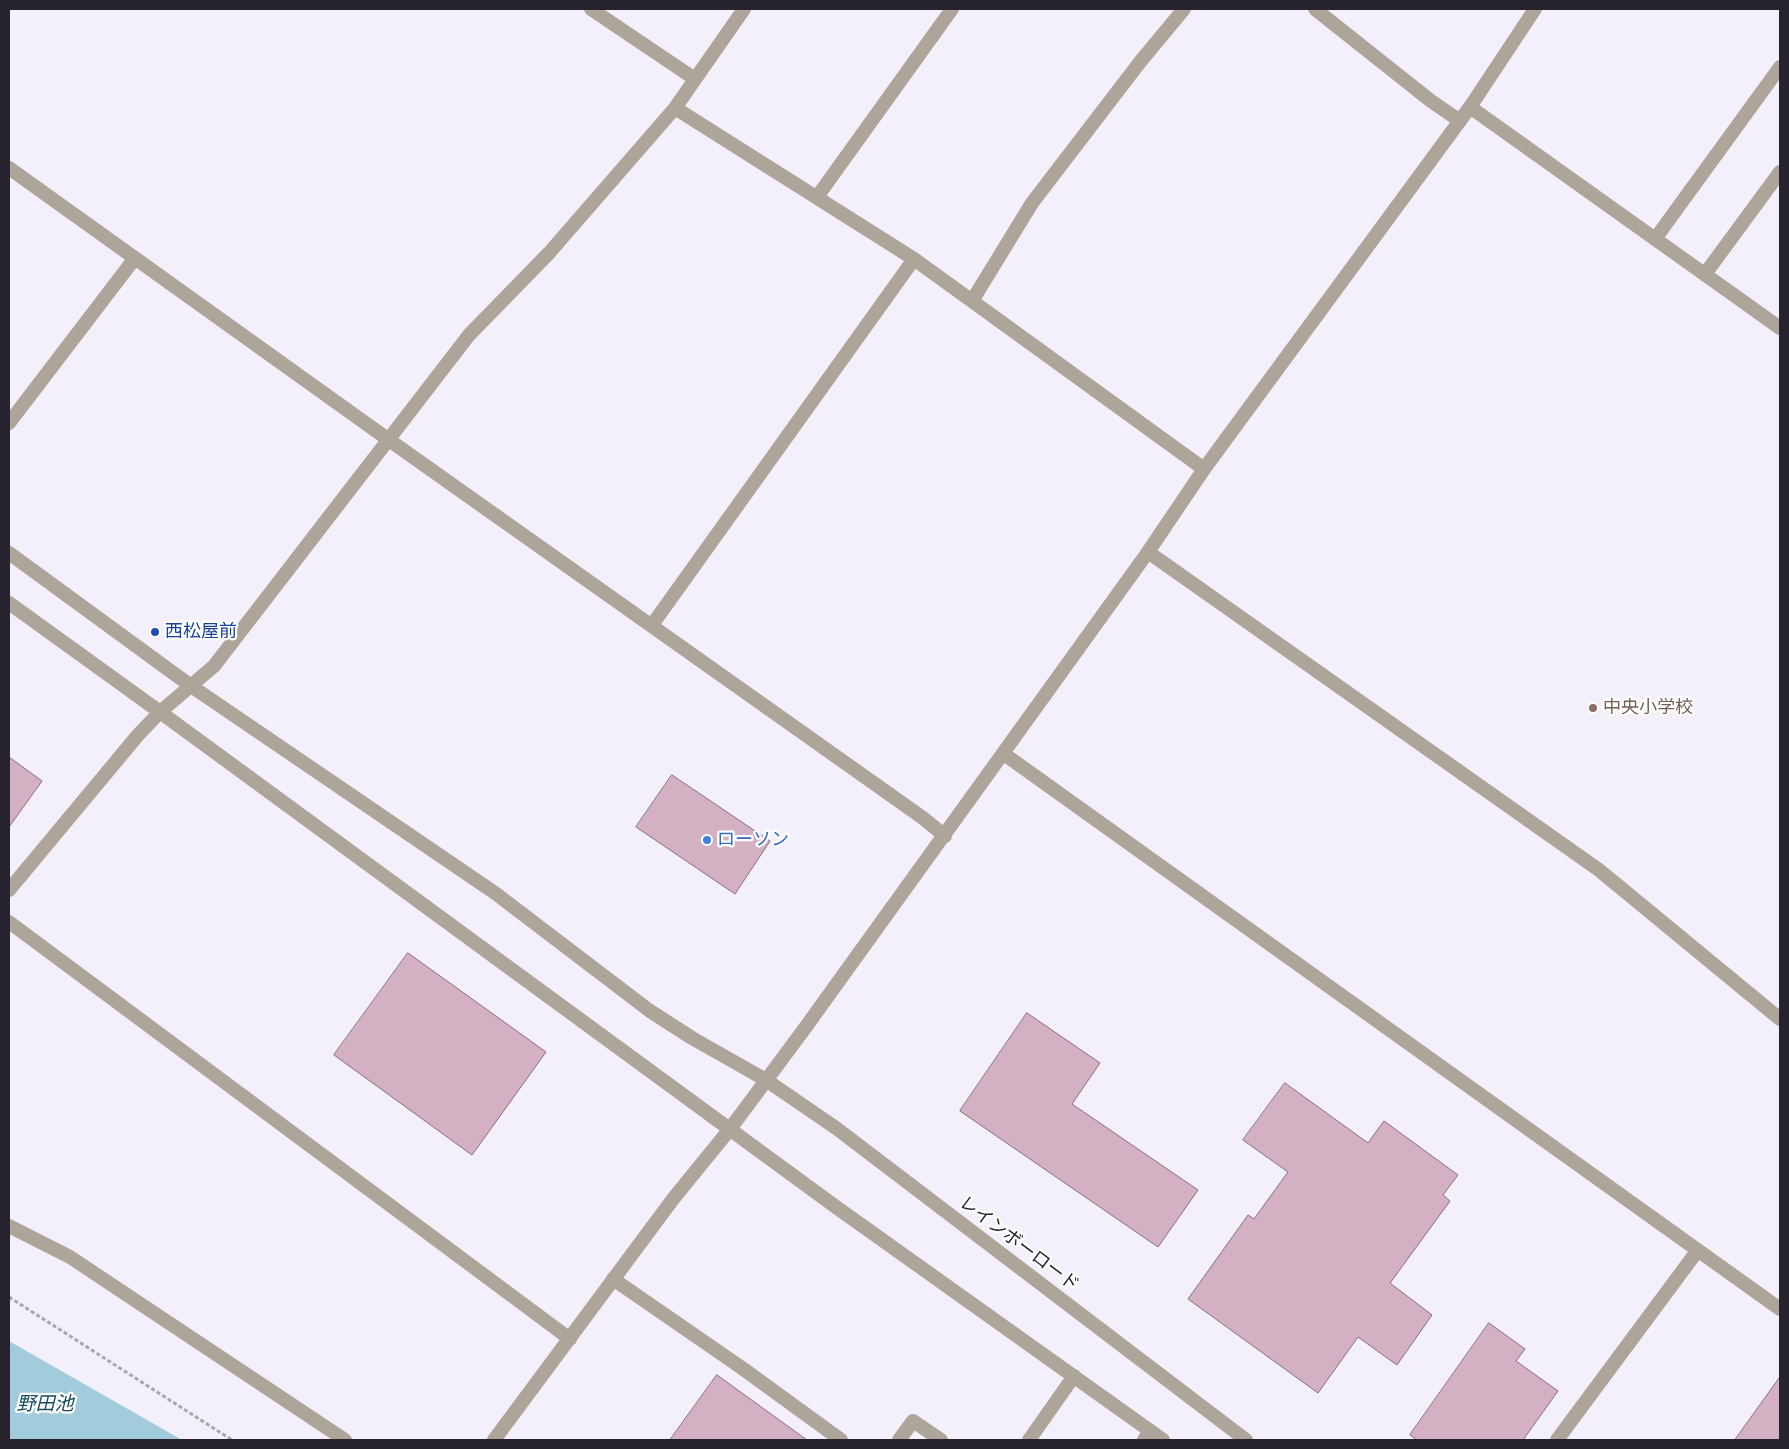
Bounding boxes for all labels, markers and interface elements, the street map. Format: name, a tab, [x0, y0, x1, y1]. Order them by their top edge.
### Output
place label: 西松屋前	[165, 621, 237, 643]
marker: 西松屋前	[149, 626, 161, 638]
place label: 中央小学校	[1603, 697, 1693, 719]
marker: 中央小学校	[1587, 702, 1599, 714]
place label: ローソン	[717, 829, 789, 851]
marker: ローソン	[701, 834, 713, 846]
street label: レインボーロード	[955, 1192, 1083, 1296]
water label: 野田池	[17, 1393, 73, 1415]

